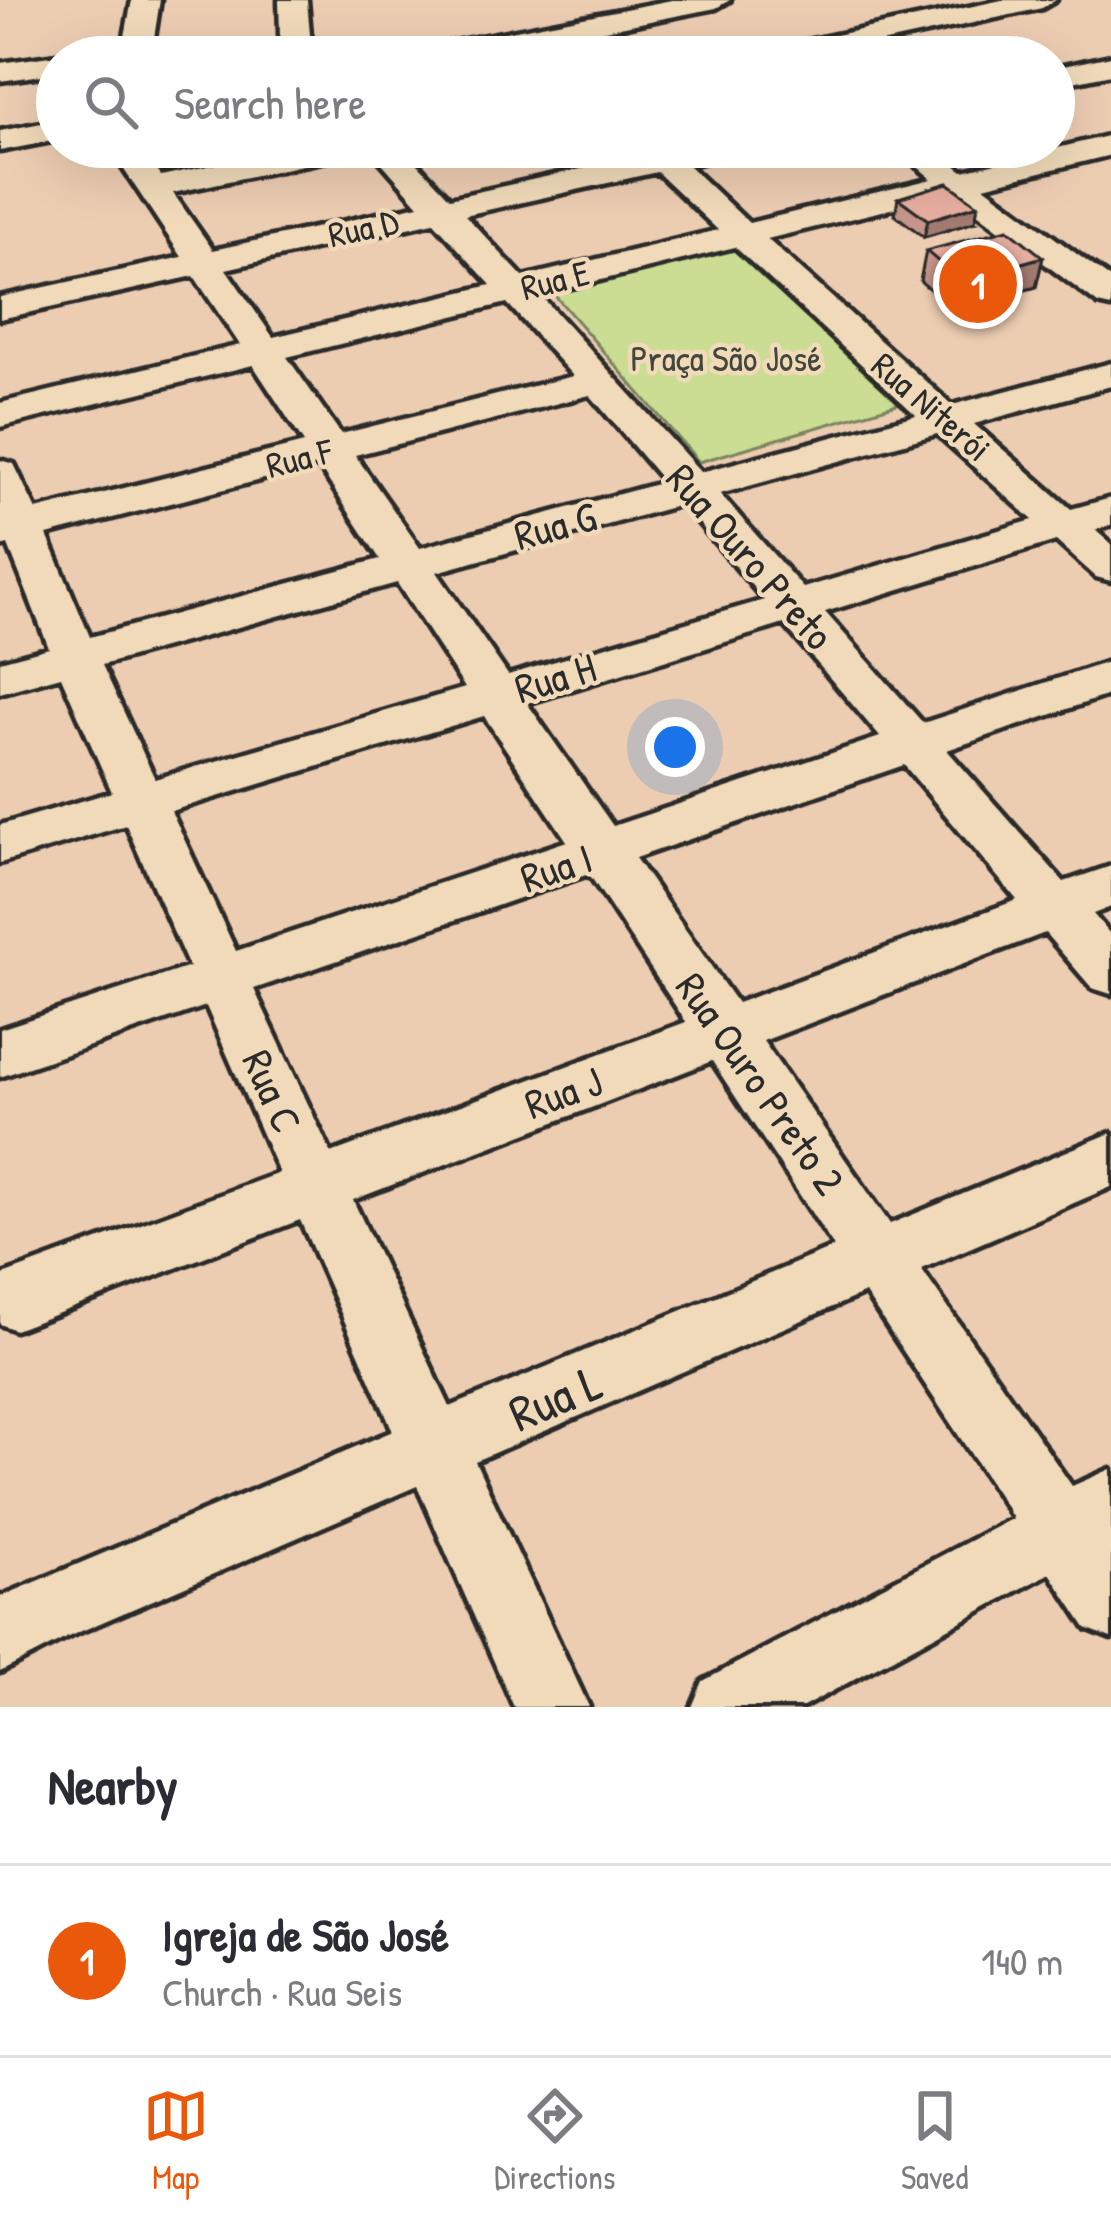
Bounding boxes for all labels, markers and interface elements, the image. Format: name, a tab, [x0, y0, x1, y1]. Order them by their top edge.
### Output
search box	[36, 36, 1075, 168]
icon: search	[78, 69, 144, 135]
text: Search here	[174, 72, 366, 133]
street label: Rua D	[324, 196, 402, 258]
pin: 1	[939, 239, 1017, 329]
street label: Rua E	[516, 247, 595, 311]
park label: Praça São José	[630, 333, 822, 382]
street label: Rua Niterói	[862, 340, 1002, 472]
street label: Rua F	[261, 425, 339, 489]
street label: Rua Ouro Preto	[654, 451, 848, 661]
street label: Rua G	[508, 487, 602, 563]
street label: Rua H	[508, 638, 602, 716]
your location	[645, 717, 705, 777]
street label: Rua I	[513, 828, 599, 906]
street label: Rua Ouro Preto 2	[663, 961, 859, 1206]
street label: Rua C	[230, 1041, 316, 1141]
street label: Rua J	[517, 1052, 609, 1132]
street label: Rua L	[498, 1347, 612, 1447]
text: Nearby	[48, 1751, 178, 1820]
text: Igreja de São José	[162, 1904, 449, 1965]
text: 1	[80, 1934, 94, 1987]
text: 140 m	[981, 1934, 1063, 1987]
text: Church · Rua Seis	[162, 1965, 402, 2018]
tab: Map	[143, 2083, 209, 2199]
tab: Directions	[494, 2083, 616, 2199]
tab: Saved	[901, 2083, 968, 2199]

